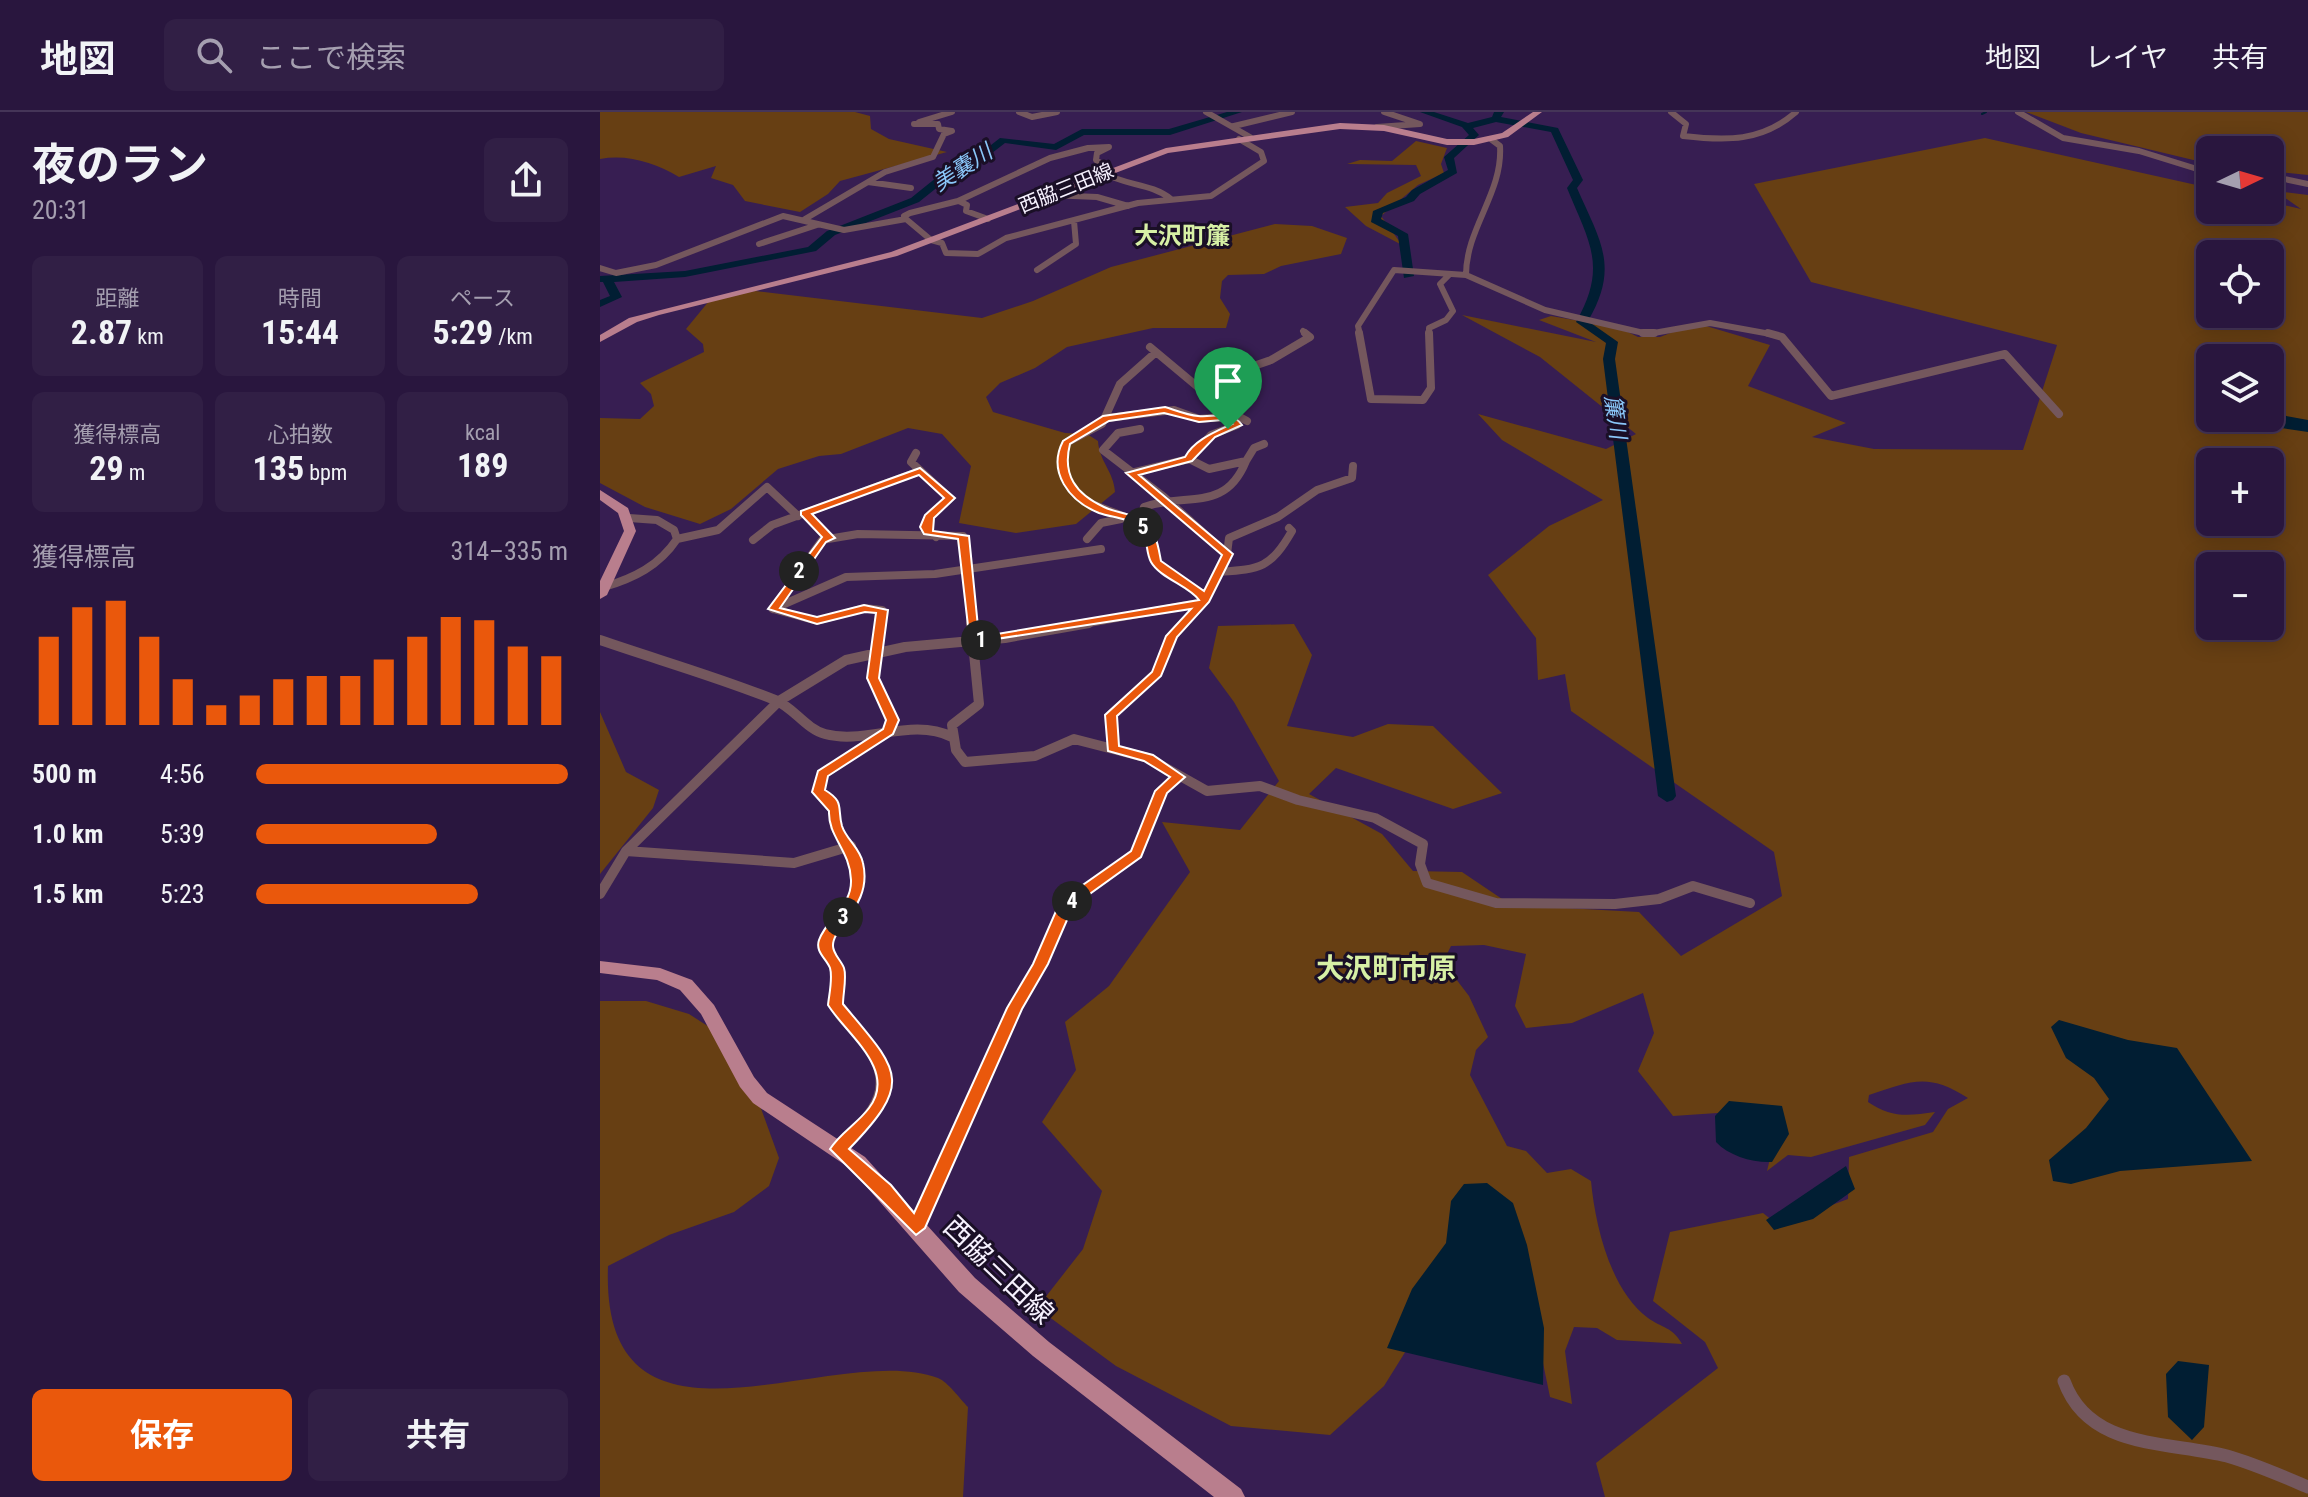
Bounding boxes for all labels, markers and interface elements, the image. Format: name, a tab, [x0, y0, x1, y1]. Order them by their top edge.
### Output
search box	[164, 19, 724, 91]
icon: search	[192, 33, 236, 77]
text: 地図	[40, 37, 116, 81]
text: ここで検索	[256, 40, 406, 75]
text: 地図	[1985, 41, 2041, 74]
text: レイヤ	[2085, 41, 2168, 74]
text: 共有	[2212, 41, 2268, 74]
north arrow	[2196, 136, 2284, 224]
map controls	[2196, 136, 2284, 640]
button: share	[484, 138, 568, 222]
water label: 美嚢川	[928, 138, 998, 196]
text: 夜のラン	[32, 139, 208, 191]
street label: 西脇三田線	[1015, 158, 1117, 218]
text: 20:31	[32, 195, 89, 225]
district label: 大沢町簾	[1134, 222, 1230, 250]
button: locate	[2196, 240, 2284, 328]
text: 距離	[95, 286, 139, 311]
text: 時間	[278, 286, 322, 311]
text: ペース	[450, 286, 515, 311]
text: 2.87	[71, 312, 132, 352]
text: 15:44	[261, 312, 339, 352]
text: 5:29	[432, 312, 493, 352]
text: km	[132, 324, 164, 349]
text: /km	[493, 324, 533, 349]
button: layers	[2196, 344, 2284, 432]
pin	[1194, 347, 1262, 429]
icon: arrive	[1206, 359, 1250, 403]
water label: 簾川	[1600, 394, 1631, 443]
text: kcal	[465, 420, 500, 445]
text: 獲得標高	[73, 422, 161, 447]
text: 心拍数	[267, 422, 333, 447]
text: 189	[457, 445, 508, 485]
text: 29	[89, 448, 124, 488]
text: 135	[253, 448, 304, 488]
button: +	[2196, 448, 2284, 536]
text: m	[124, 460, 145, 485]
text: bpm	[304, 460, 347, 485]
pin: 5	[1123, 507, 1163, 547]
text: 5	[1137, 514, 1149, 539]
text: 314–335 m	[451, 536, 568, 566]
text: 獲得標高	[32, 542, 136, 572]
pin: 2	[779, 551, 819, 591]
button: −	[2196, 552, 2284, 640]
text: 2	[793, 558, 805, 583]
pin: 1	[961, 620, 1001, 660]
text: 1	[975, 627, 987, 652]
text: 500 m	[32, 759, 97, 789]
text: 4:56	[160, 759, 205, 789]
text: 1.0 km	[32, 819, 104, 849]
text: 5:39	[160, 819, 205, 849]
text: 1.5 km	[32, 879, 104, 909]
text: 5:23	[160, 879, 205, 909]
pin: 4	[1052, 881, 1092, 921]
text: 4	[1066, 888, 1078, 913]
pin: 3	[823, 897, 863, 937]
text: 3	[837, 904, 849, 929]
district label: 大沢町市原	[1316, 952, 1456, 985]
street label: 西脇三田線	[937, 1210, 1060, 1331]
button: 保存	[32, 1389, 292, 1481]
button: 共有	[308, 1389, 568, 1481]

